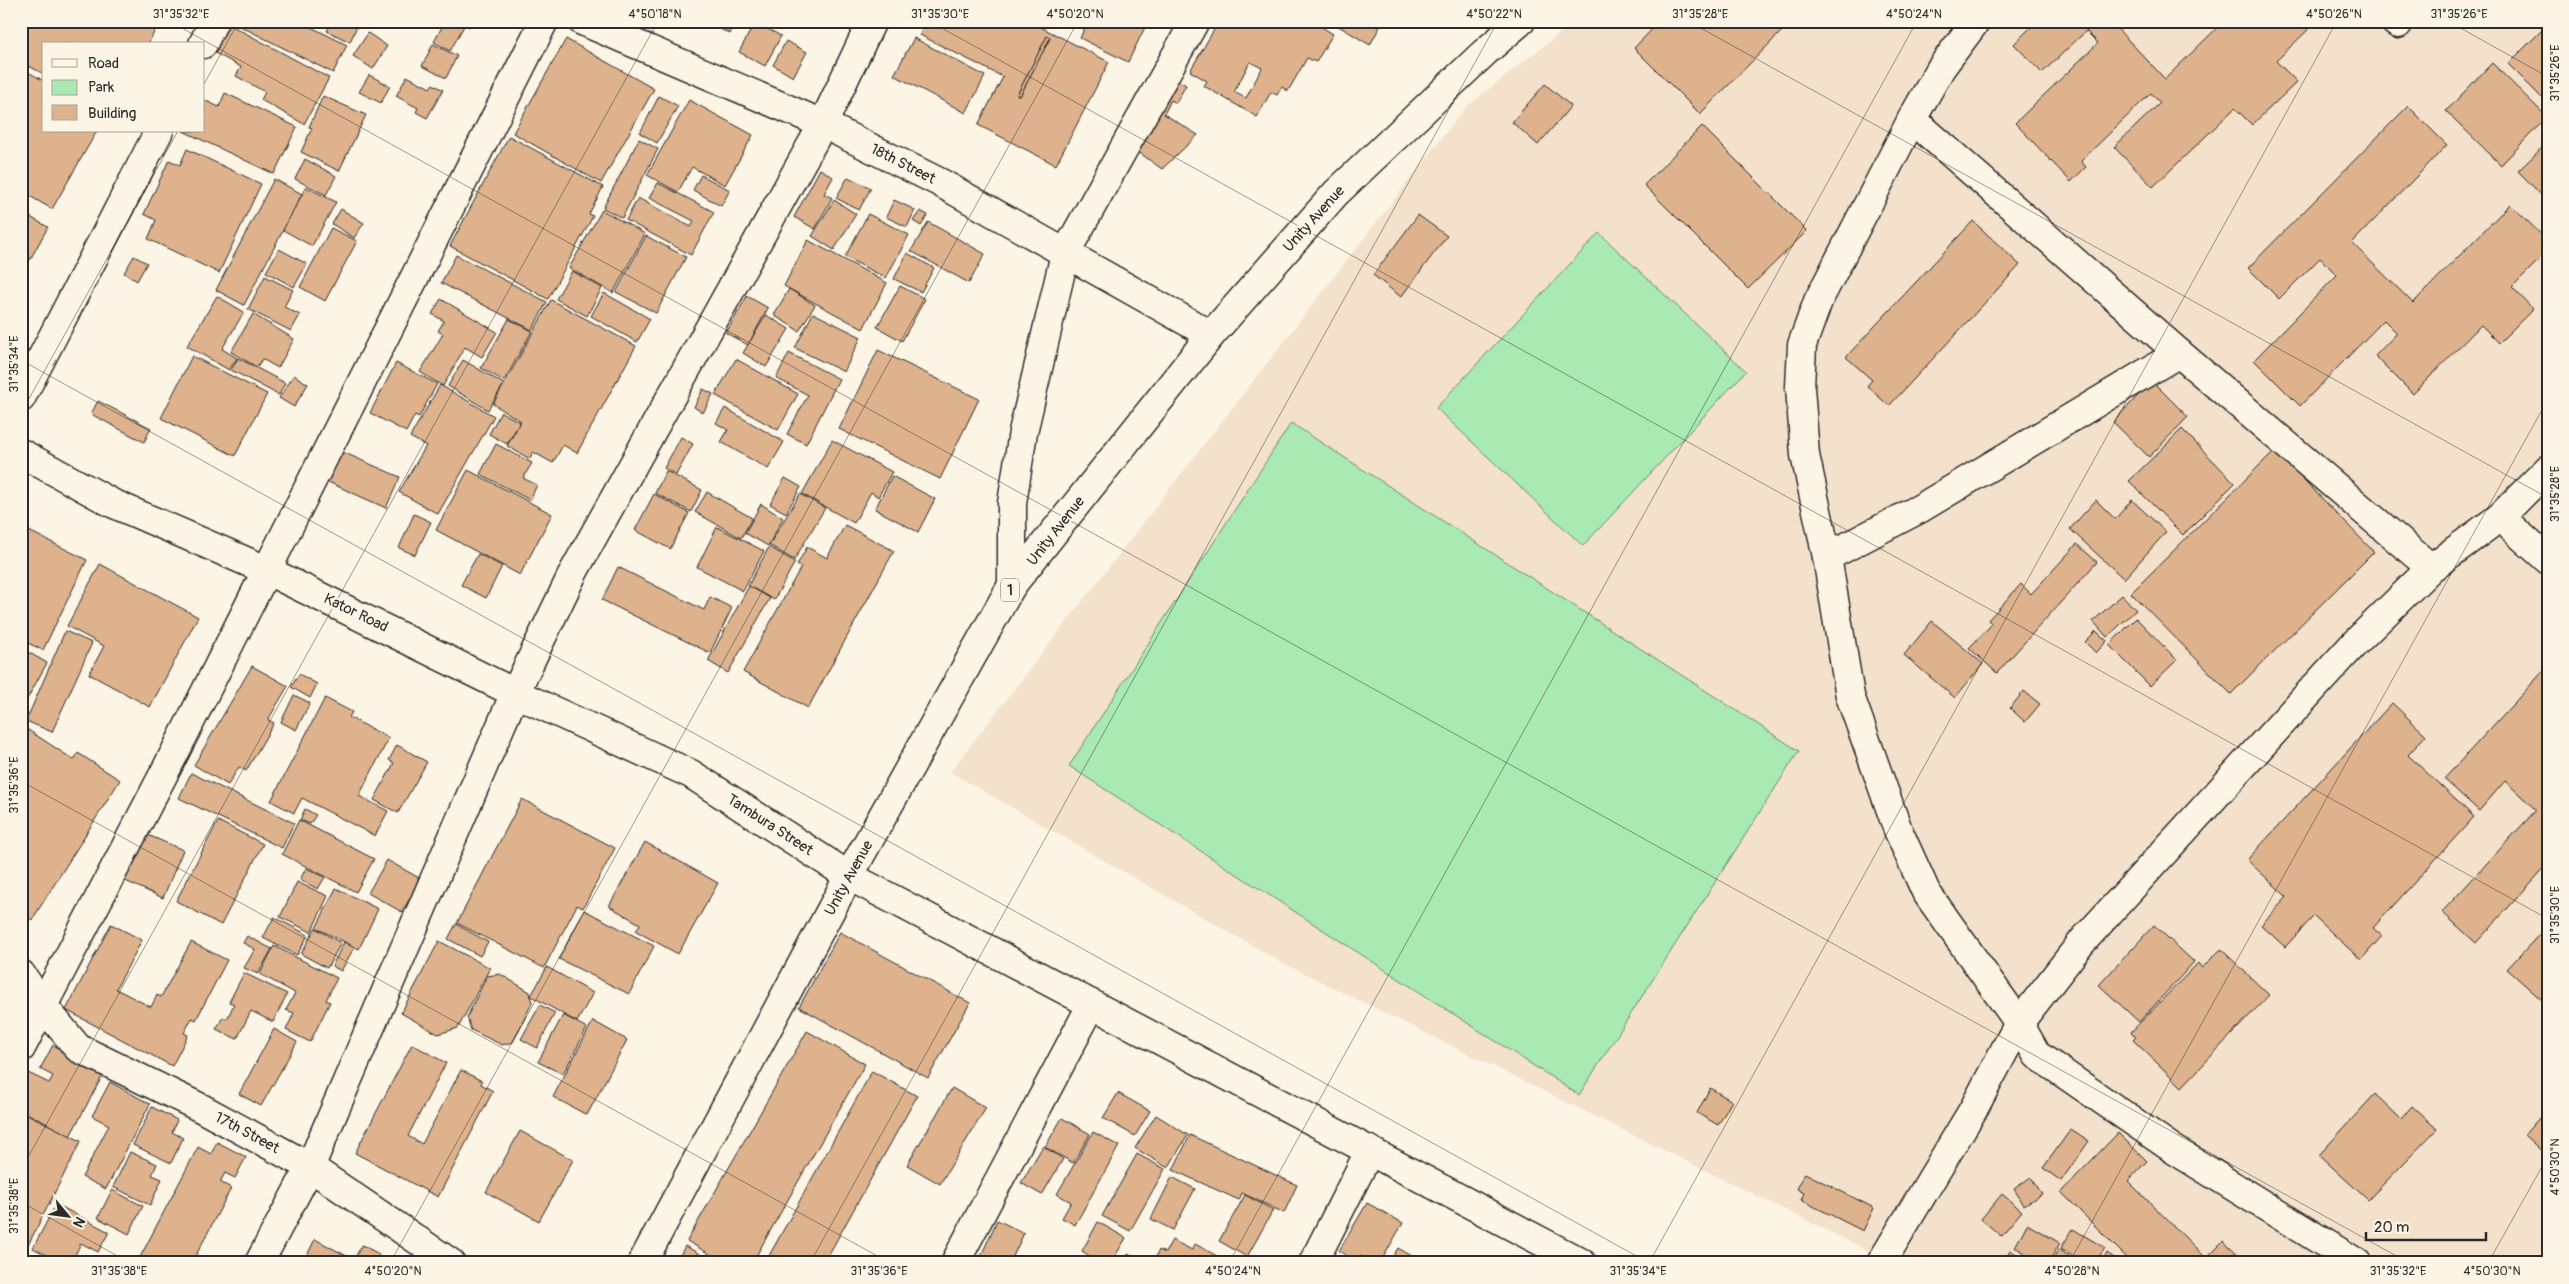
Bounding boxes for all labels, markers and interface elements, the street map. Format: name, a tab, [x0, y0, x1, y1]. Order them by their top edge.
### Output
text: 31°35'32"E	[153, 7, 209, 22]
text: 4°50'18"N	[628, 7, 682, 22]
text: 31°35'30"E	[911, 7, 969, 22]
text: 4°50'20"N	[1046, 7, 1104, 22]
text: 4°50'22"N	[1466, 7, 1522, 22]
text: 31°35'28"E	[1672, 7, 1728, 22]
text: 4°50'24"N	[1886, 7, 1942, 22]
text: 4°50'26"N	[2306, 7, 2362, 22]
text: 31°35'26"E	[2430, 7, 2488, 22]
legend	[42, 42, 205, 132]
text: 31°35'26"E	[2548, 44, 2563, 102]
text: Road	[88, 54, 119, 73]
text: Park	[88, 78, 115, 97]
text: Building	[88, 104, 136, 123]
street label: 18th Street	[867, 140, 940, 189]
street label: Unity Avenue	[1279, 181, 1349, 256]
text: 31°35'34"E	[7, 336, 22, 393]
text: 31°35'28"E	[2548, 466, 2563, 522]
street label: Unity Avenue	[1023, 492, 1089, 570]
road number: 1	[1001, 578, 1019, 602]
street label: Kator Road	[321, 589, 391, 637]
text: 31°35'36"E	[7, 756, 22, 814]
street label: Tambura Street	[723, 790, 817, 860]
street label: Unity Avenue	[821, 837, 878, 919]
text: 31°35'30"E	[2548, 886, 2563, 944]
street label: 17th Street	[211, 1108, 284, 1158]
text: 4°50'30"N	[2548, 1138, 2563, 1196]
text: 31°35'38"E	[7, 1178, 22, 1234]
north arrow	[42, 1192, 92, 1242]
scale bar	[2366, 1209, 2486, 1241]
text: N	[69, 1214, 89, 1230]
text: 20 m	[2374, 1218, 2409, 1237]
text: 31°35'38"E	[91, 1264, 147, 1279]
text: 4°50'20"N	[364, 1264, 422, 1279]
text: 31°35'36"E	[850, 1264, 908, 1279]
text: 4°50'24"N	[1205, 1264, 1261, 1279]
text: 31°35'34"E	[1610, 1264, 1667, 1279]
text: 4°50'28"N	[2044, 1264, 2100, 1279]
text: 31°35'32"E	[2370, 1264, 2426, 1279]
text: 4°50'30"N	[2463, 1264, 2521, 1279]

